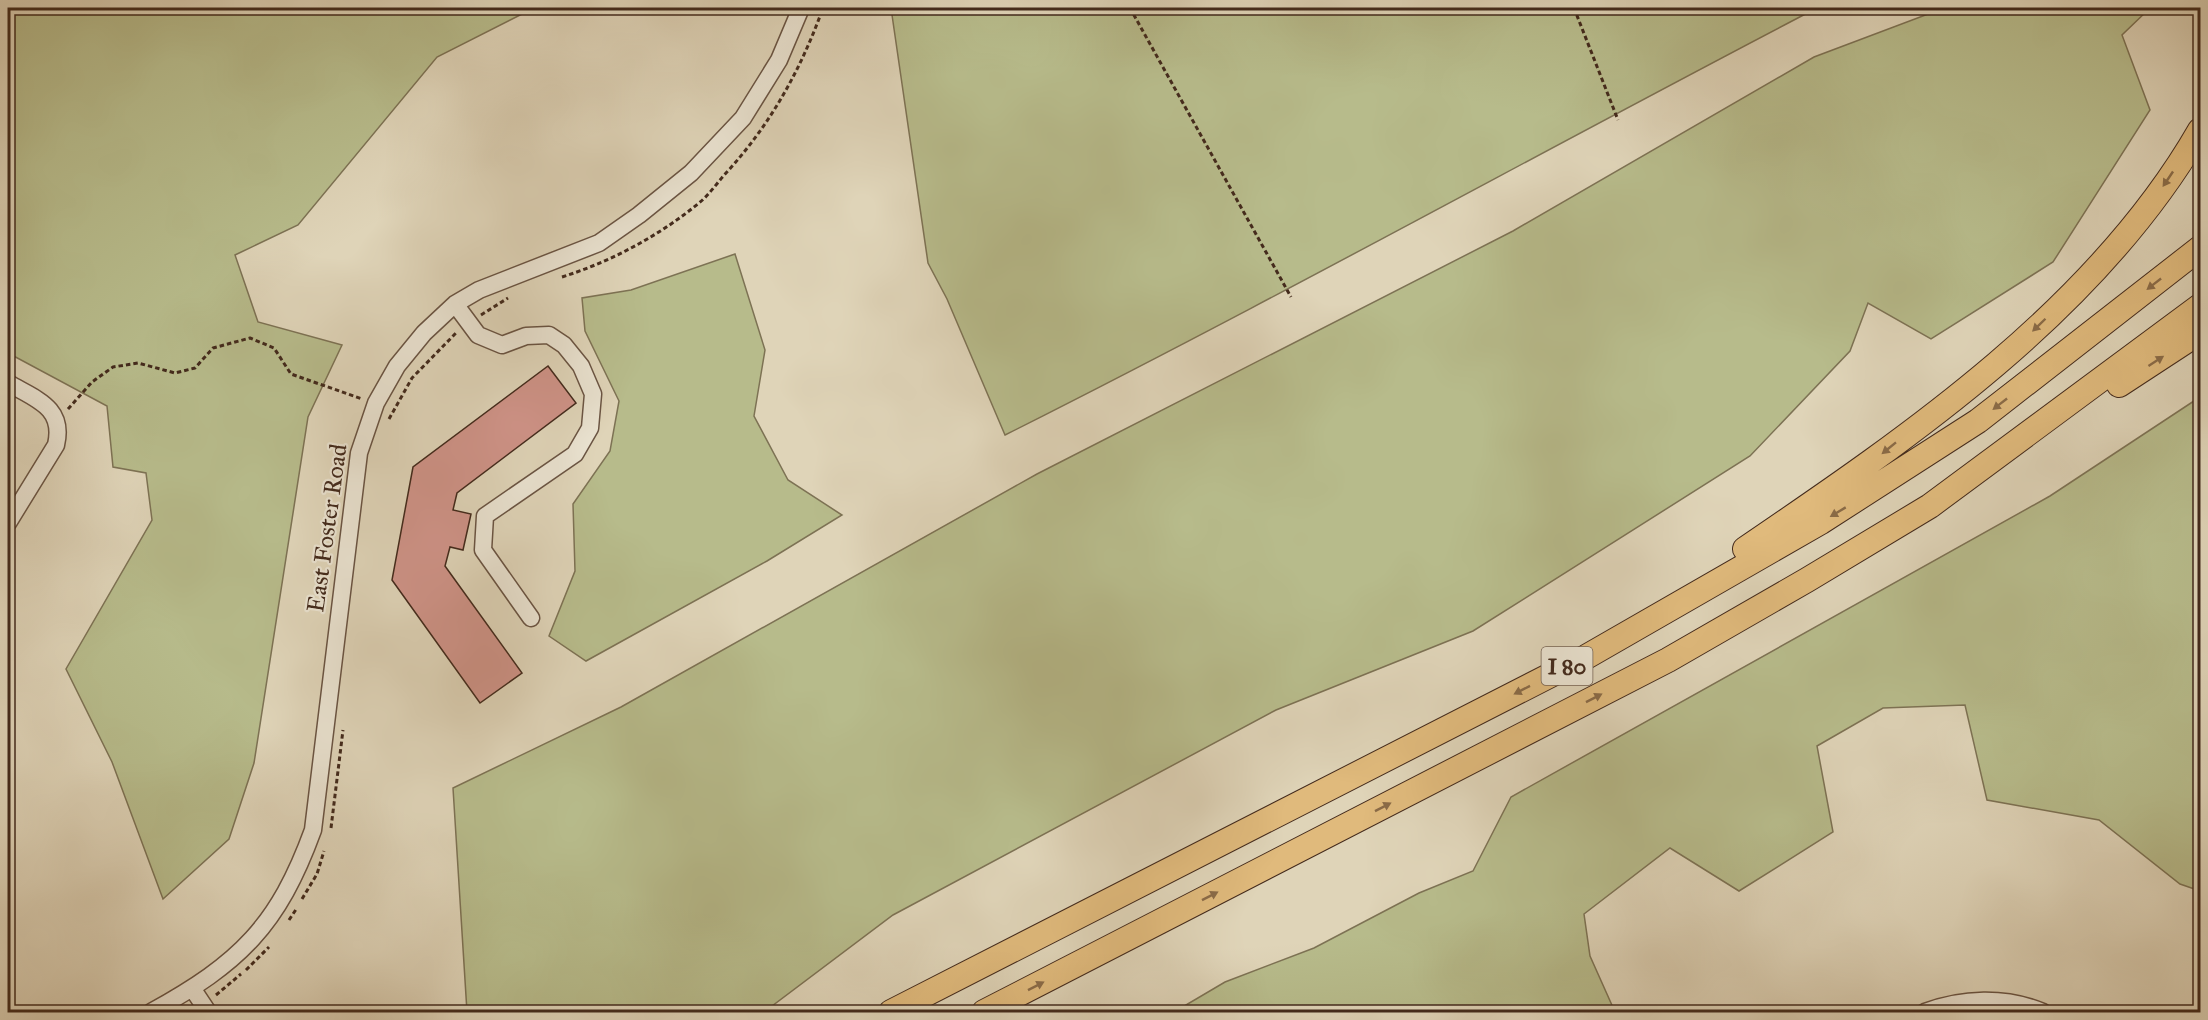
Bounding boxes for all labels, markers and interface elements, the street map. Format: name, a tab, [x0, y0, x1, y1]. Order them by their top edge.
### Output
one-way arrow	[2163, 171, 2174, 187]
one-way arrow	[2147, 278, 2162, 290]
one-way arrow	[2033, 317, 2047, 331]
one-way arrow	[2148, 356, 2164, 367]
one-way arrow	[1992, 397, 2008, 410]
street label: East Foster Road	[300, 442, 354, 614]
one-way arrow	[1881, 442, 1896, 454]
one-way arrow	[1830, 506, 1846, 517]
road number: I 80	[1542, 647, 1592, 685]
one-way arrow	[1513, 685, 1530, 694]
one-way arrow	[1585, 694, 1602, 703]
one-way arrow	[1375, 802, 1392, 812]
one-way arrow	[1201, 892, 1218, 901]
one-way arrow	[1028, 981, 1045, 991]

